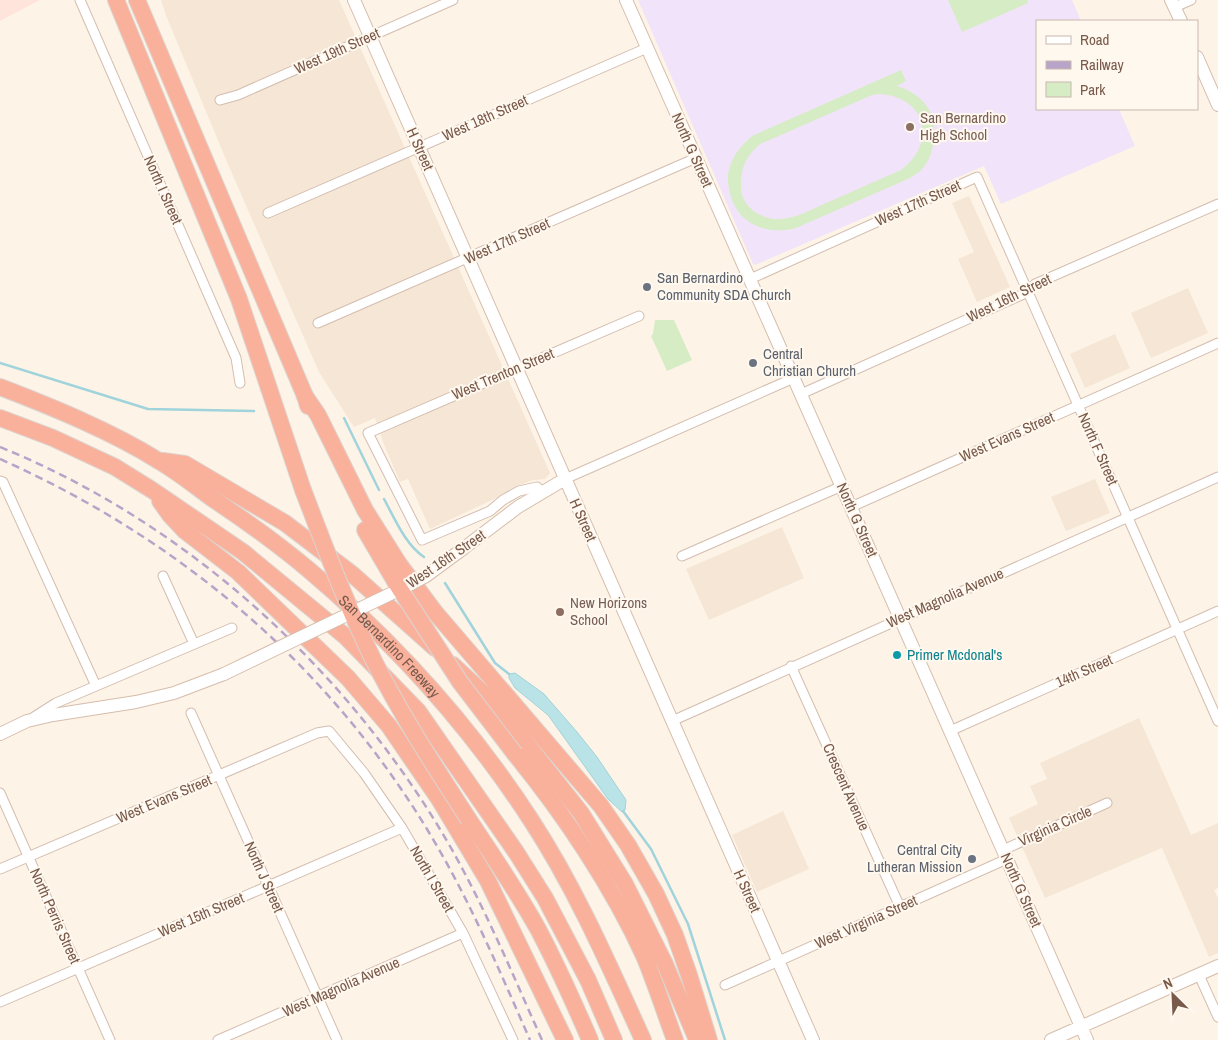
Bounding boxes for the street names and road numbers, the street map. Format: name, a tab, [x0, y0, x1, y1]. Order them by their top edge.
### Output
street label: West 19th Street	[291, 22, 383, 79]
street label: West 18th Street	[439, 89, 531, 146]
street label: North G Street	[667, 109, 718, 191]
street label: H Street	[402, 124, 439, 174]
street label: North I Street	[139, 152, 188, 228]
street label: West 17th Street	[872, 174, 964, 231]
street label: West 17th Street	[461, 212, 553, 269]
street label: West 16th Street	[963, 268, 1055, 327]
street label: West Trenton Street	[448, 342, 558, 405]
street label: West Evans Street	[956, 406, 1058, 467]
street label: North F Street	[1073, 409, 1124, 489]
street label: North G Street	[832, 479, 883, 561]
street label: H Street	[565, 495, 602, 545]
street label: West 16th Street	[402, 524, 490, 593]
street label: West Magnolia Avenue	[883, 562, 1007, 633]
street label: San Bernardino Freeway	[334, 590, 446, 703]
street label: 14th Street	[1052, 648, 1116, 692]
street label: Crescent Avenue	[818, 740, 875, 834]
street label: West Evans Street	[113, 769, 215, 828]
street label: Virginia Circle	[1015, 800, 1095, 851]
street label: North J Street	[239, 838, 290, 916]
street label: North I Street	[405, 842, 460, 916]
street label: North G Street	[996, 849, 1047, 931]
street label: North Perris Street	[25, 865, 86, 967]
street label: H Street	[729, 866, 766, 916]
street label: West 15th Street	[155, 887, 248, 942]
street label: West Virginia Street	[811, 889, 921, 954]
street label: West Magnolia Avenue	[279, 951, 403, 1022]

